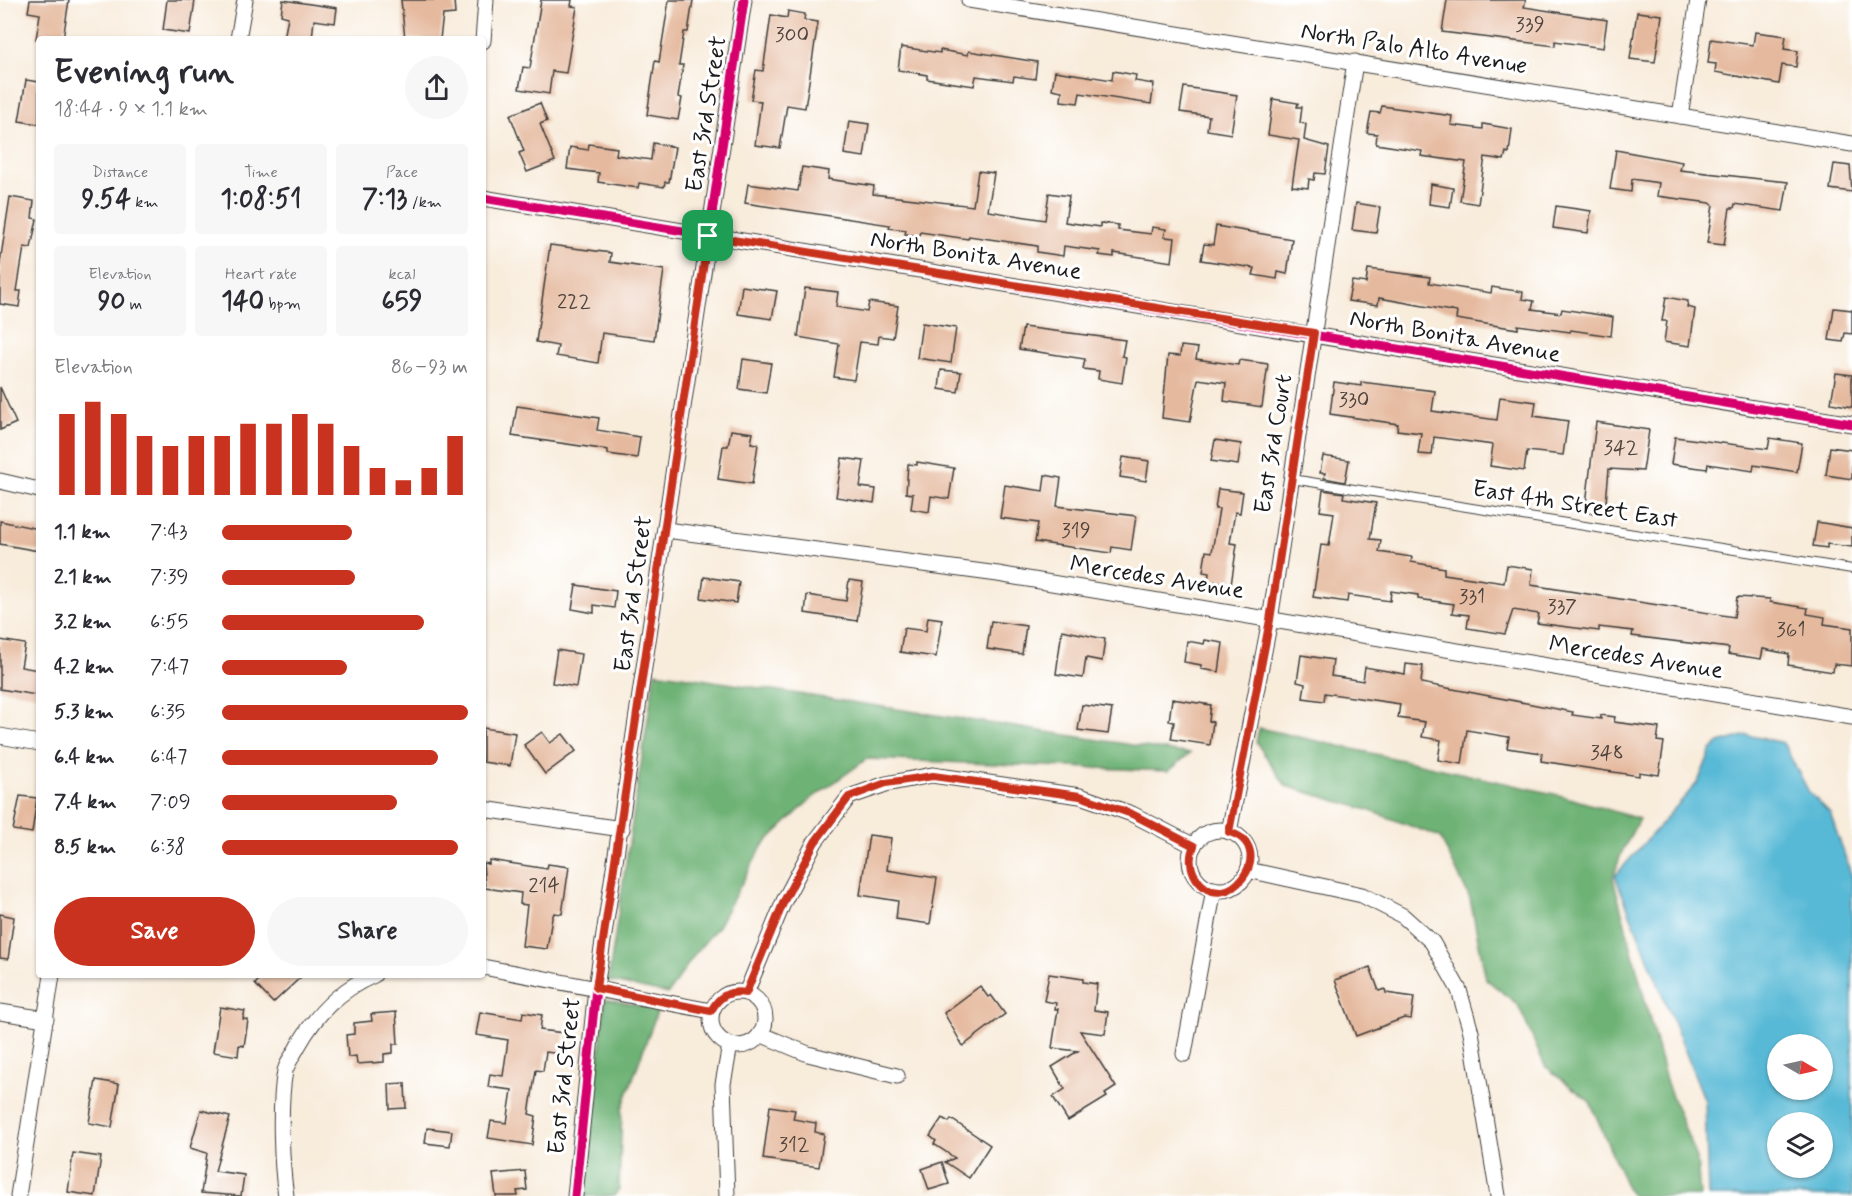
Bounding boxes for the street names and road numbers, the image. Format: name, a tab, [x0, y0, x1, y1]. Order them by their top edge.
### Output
street label: North Palo Alto Avenue	[1299, 16, 1529, 82]
street label: East 3rd Street	[679, 34, 735, 194]
street label: North Bonita Avenue	[868, 224, 1084, 288]
street label: North Bonita Avenue	[1347, 303, 1563, 371]
street label: East 3rd Court	[1248, 372, 1300, 516]
street label: East 4th Street East	[1470, 473, 1680, 537]
street label: East 3rd Street	[608, 514, 660, 674]
street label: Mercedes Avenue	[1068, 549, 1247, 607]
street label: Mercedes Avenue	[1547, 629, 1726, 687]
street label: East 3rd Street	[541, 996, 589, 1156]

